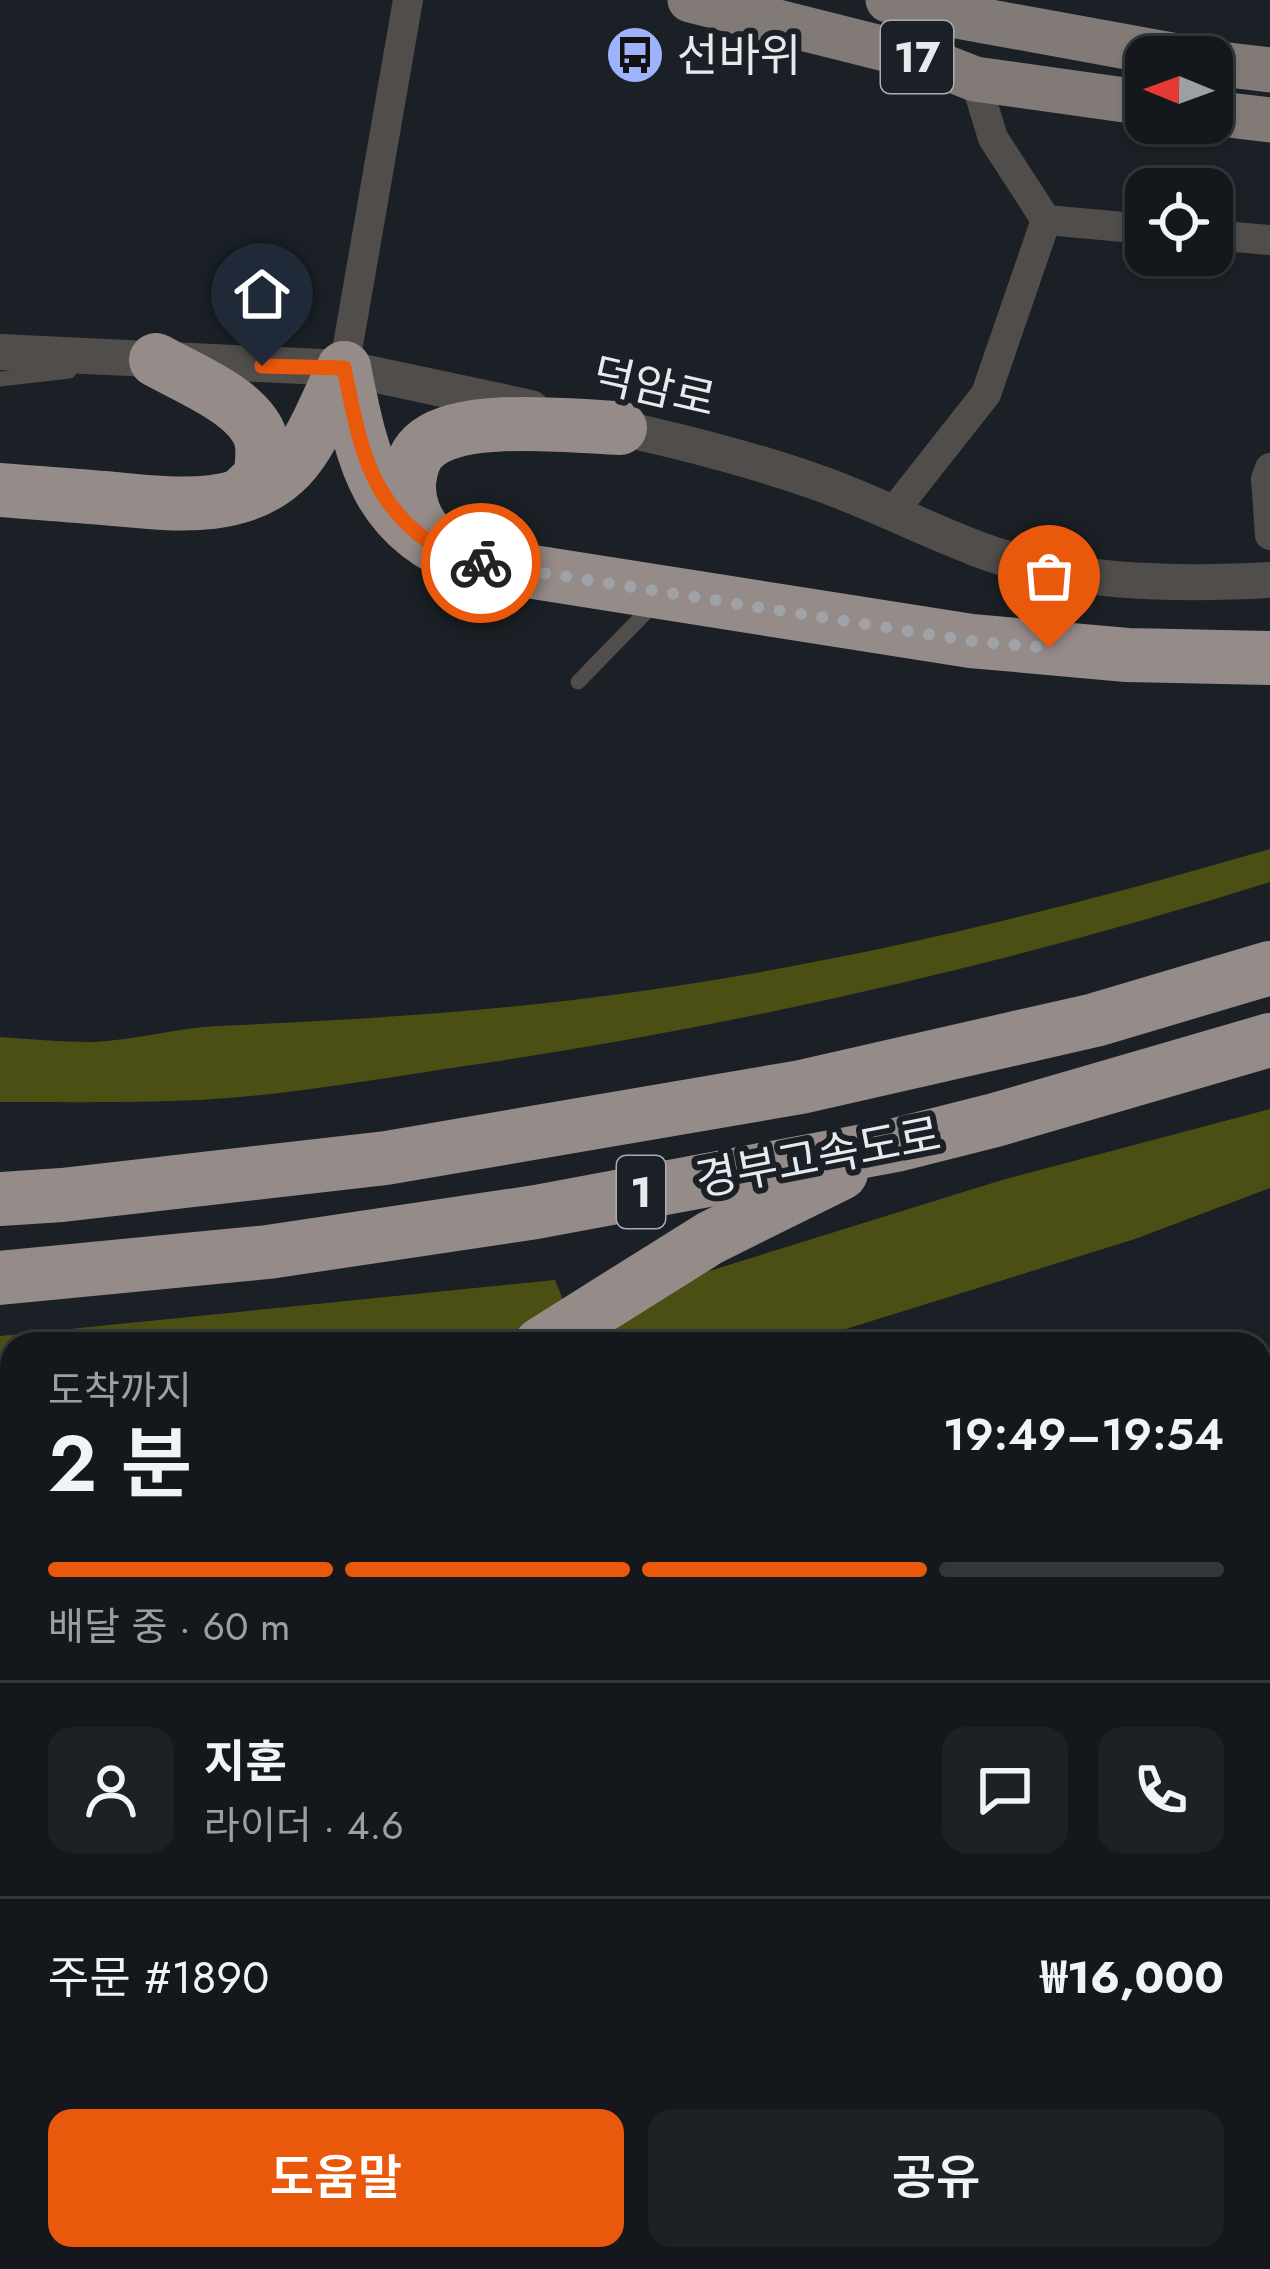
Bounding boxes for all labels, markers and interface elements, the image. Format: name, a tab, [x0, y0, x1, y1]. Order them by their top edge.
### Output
road number: 17	[881, 21, 953, 93]
place label: 선바위	[677, 23, 801, 88]
bus stop icon: 선바위	[604, 24, 666, 86]
north arrow	[1125, 36, 1233, 144]
map controls	[1125, 36, 1233, 276]
button: locate	[1125, 168, 1233, 276]
pin	[211, 243, 313, 366]
icon: home	[229, 261, 295, 327]
street label: 덕암로	[586, 341, 722, 433]
courier	[421, 503, 541, 623]
pin	[998, 525, 1100, 648]
icon: bike	[448, 530, 514, 596]
icon: bag	[1016, 543, 1082, 609]
street label: 경부고속도로	[690, 1101, 946, 1213]
road number: 1	[617, 1156, 665, 1228]
text: 도착까지	[48, 1362, 192, 1419]
text: 19:49–19:54	[943, 1402, 1224, 1467]
text: 2 분	[48, 1408, 192, 1520]
text: 배달 중 · 60 m	[48, 1598, 290, 1655]
button: person	[48, 1727, 174, 1853]
button: chat	[942, 1727, 1068, 1853]
button: phone	[1098, 1727, 1224, 1853]
text: 지훈	[204, 1729, 287, 1794]
text: 라이더 · 4.6	[204, 1797, 404, 1854]
text: 주문 #1890	[48, 1945, 269, 2010]
text: ₩16,000	[1040, 1945, 1224, 2010]
button: 도움말	[48, 2109, 624, 2247]
button: 공유	[648, 2109, 1224, 2247]

